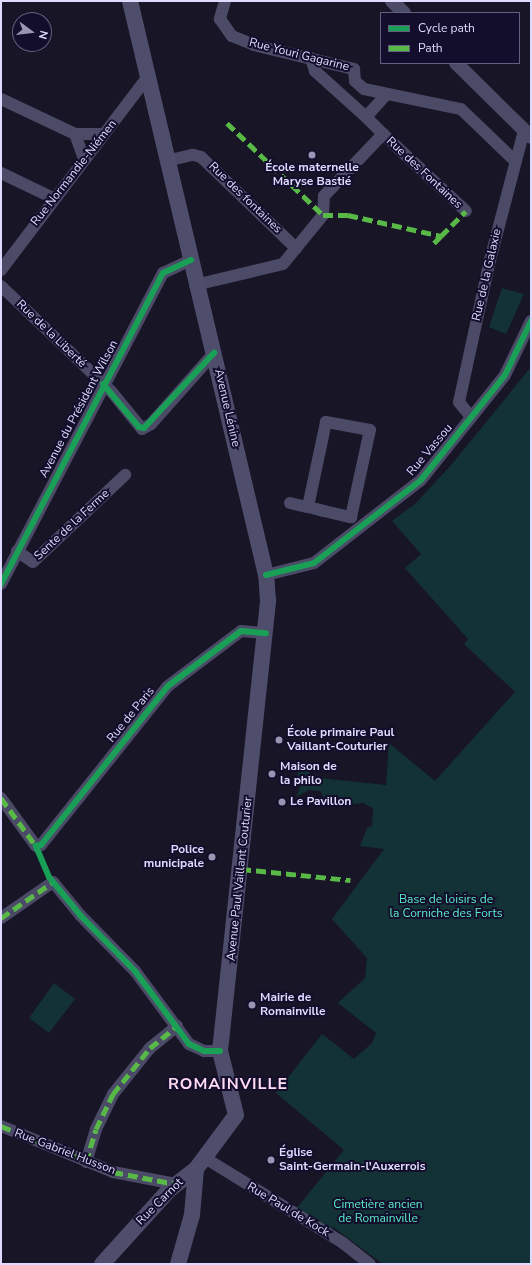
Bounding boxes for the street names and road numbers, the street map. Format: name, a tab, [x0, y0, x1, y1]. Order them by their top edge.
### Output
street label: Rue Youri Gagarine	[247, 36, 351, 74]
street label: Rue Normandie-Niémen	[28, 117, 120, 229]
street label: Rue des Fontaines	[383, 134, 465, 212]
street label: Rue des fontaines	[205, 159, 285, 237]
street label: Rue de la Galaxie	[469, 228, 505, 322]
street label: Rue de la Liberté	[13, 297, 89, 371]
street label: Avenue du Président Wilson	[37, 338, 121, 480]
street label: Avenue Lénine	[211, 368, 243, 448]
street label: Rue Vassou	[404, 421, 456, 479]
street label: Sente de la Ferme	[31, 487, 113, 563]
street label: Rue de Paris	[104, 684, 158, 746]
street label: Avenue Paul Vaillant Couturier	[224, 796, 256, 962]
street label: Rue Gabriel Husson	[12, 1126, 118, 1178]
street label: Rue Carnot	[134, 1176, 186, 1228]
street label: Rue Paul de Kock	[244, 1180, 332, 1240]

